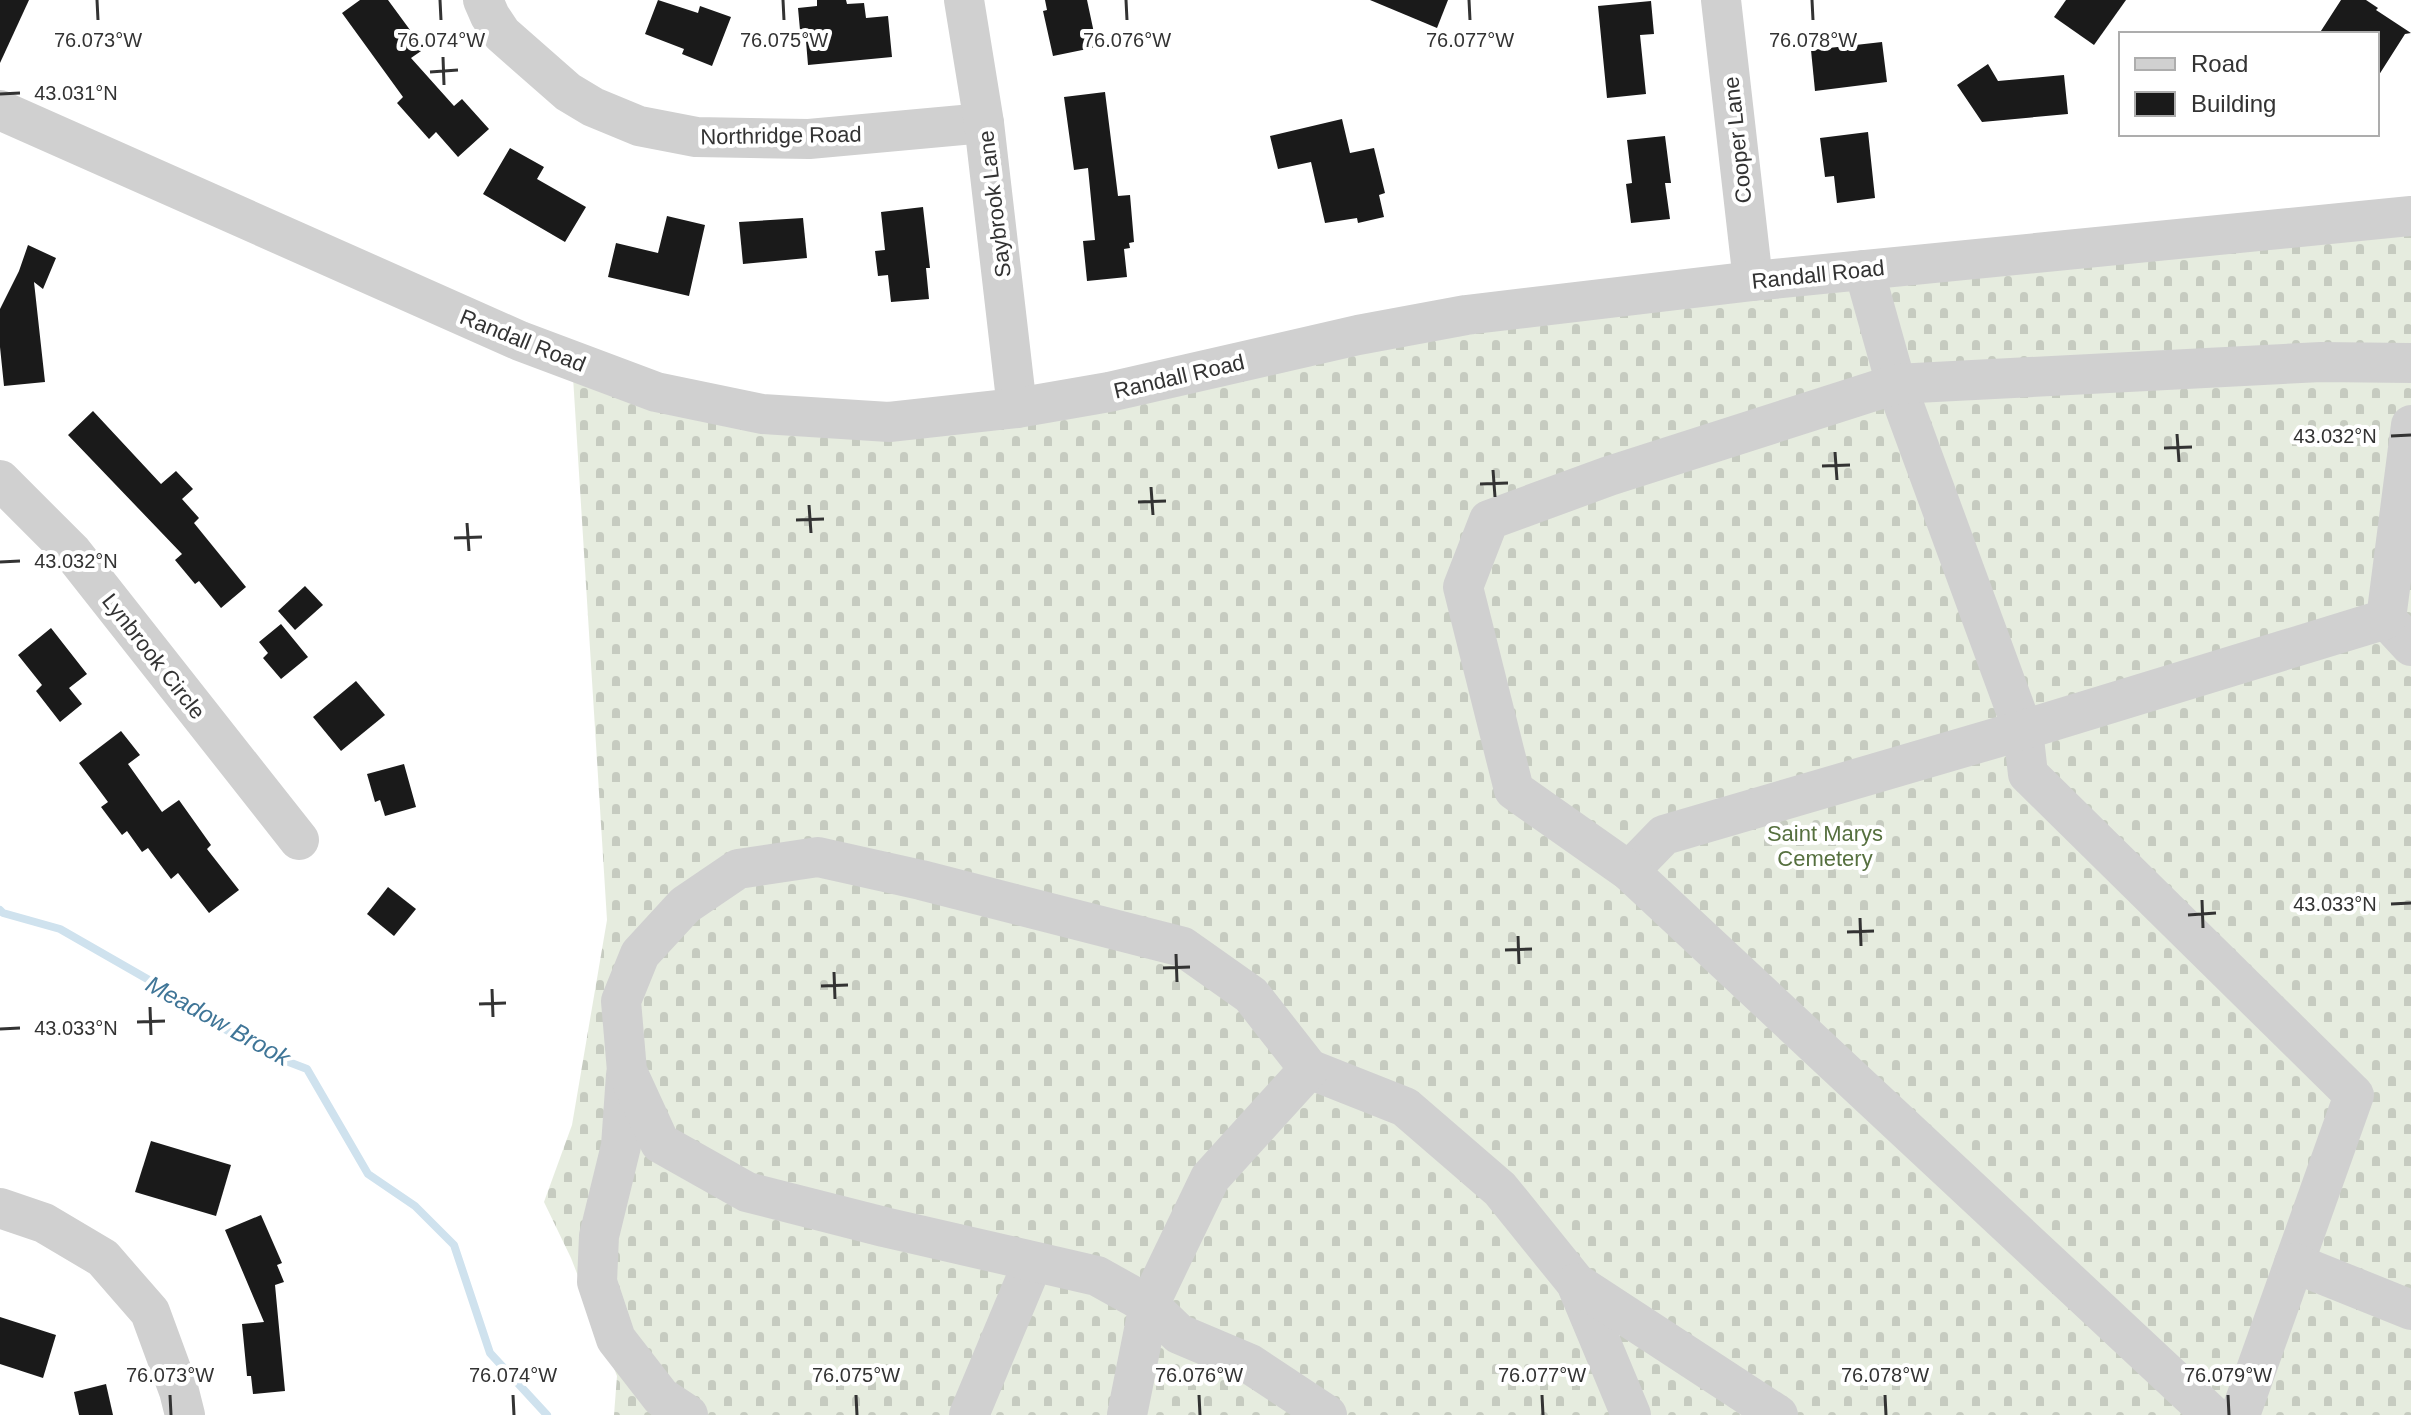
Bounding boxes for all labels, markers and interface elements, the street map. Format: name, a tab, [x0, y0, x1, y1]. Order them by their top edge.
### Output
text: 76.073°W	[54, 29, 142, 51]
text: 76.074°W	[397, 29, 485, 51]
text: 76.075°W	[740, 29, 828, 51]
text: 76.076°W	[1083, 29, 1171, 51]
text: 76.077°W	[1426, 29, 1514, 51]
text: 76.078°W	[1769, 29, 1857, 51]
legend	[2119, 32, 2379, 136]
text: Road	[2191, 50, 2248, 77]
street label: Cooper Lane	[1718, 75, 1757, 205]
text: 43.031°N	[34, 82, 118, 104]
text: Building	[2191, 90, 2276, 117]
street label: Northridge Road	[700, 122, 862, 149]
street label: Saybrook Lane	[973, 129, 1016, 279]
street label: Randall Road	[1750, 255, 1886, 294]
street label: Randall Road	[456, 304, 589, 377]
street label: Randall Road	[1111, 349, 1247, 404]
text: 43.032°N	[2293, 425, 2377, 447]
text: 43.032°N	[34, 550, 118, 572]
street label: Lynbrook Circle	[97, 589, 210, 724]
park label: Saint Marys Cemetery	[1767, 821, 1883, 871]
text: 43.033°N	[2293, 893, 2377, 915]
water label: Meadow Brook	[142, 970, 297, 1072]
text: 43.033°N	[34, 1017, 118, 1039]
text: 76.073°W	[126, 1364, 214, 1386]
text: 76.074°W	[469, 1364, 557, 1386]
text: 76.075°W	[812, 1364, 900, 1386]
text: 76.076°W	[1155, 1364, 1243, 1386]
text: 76.077°W	[1498, 1364, 1586, 1386]
text: 76.078°W	[1841, 1364, 1929, 1386]
text: 76.079°W	[2184, 1364, 2272, 1386]

